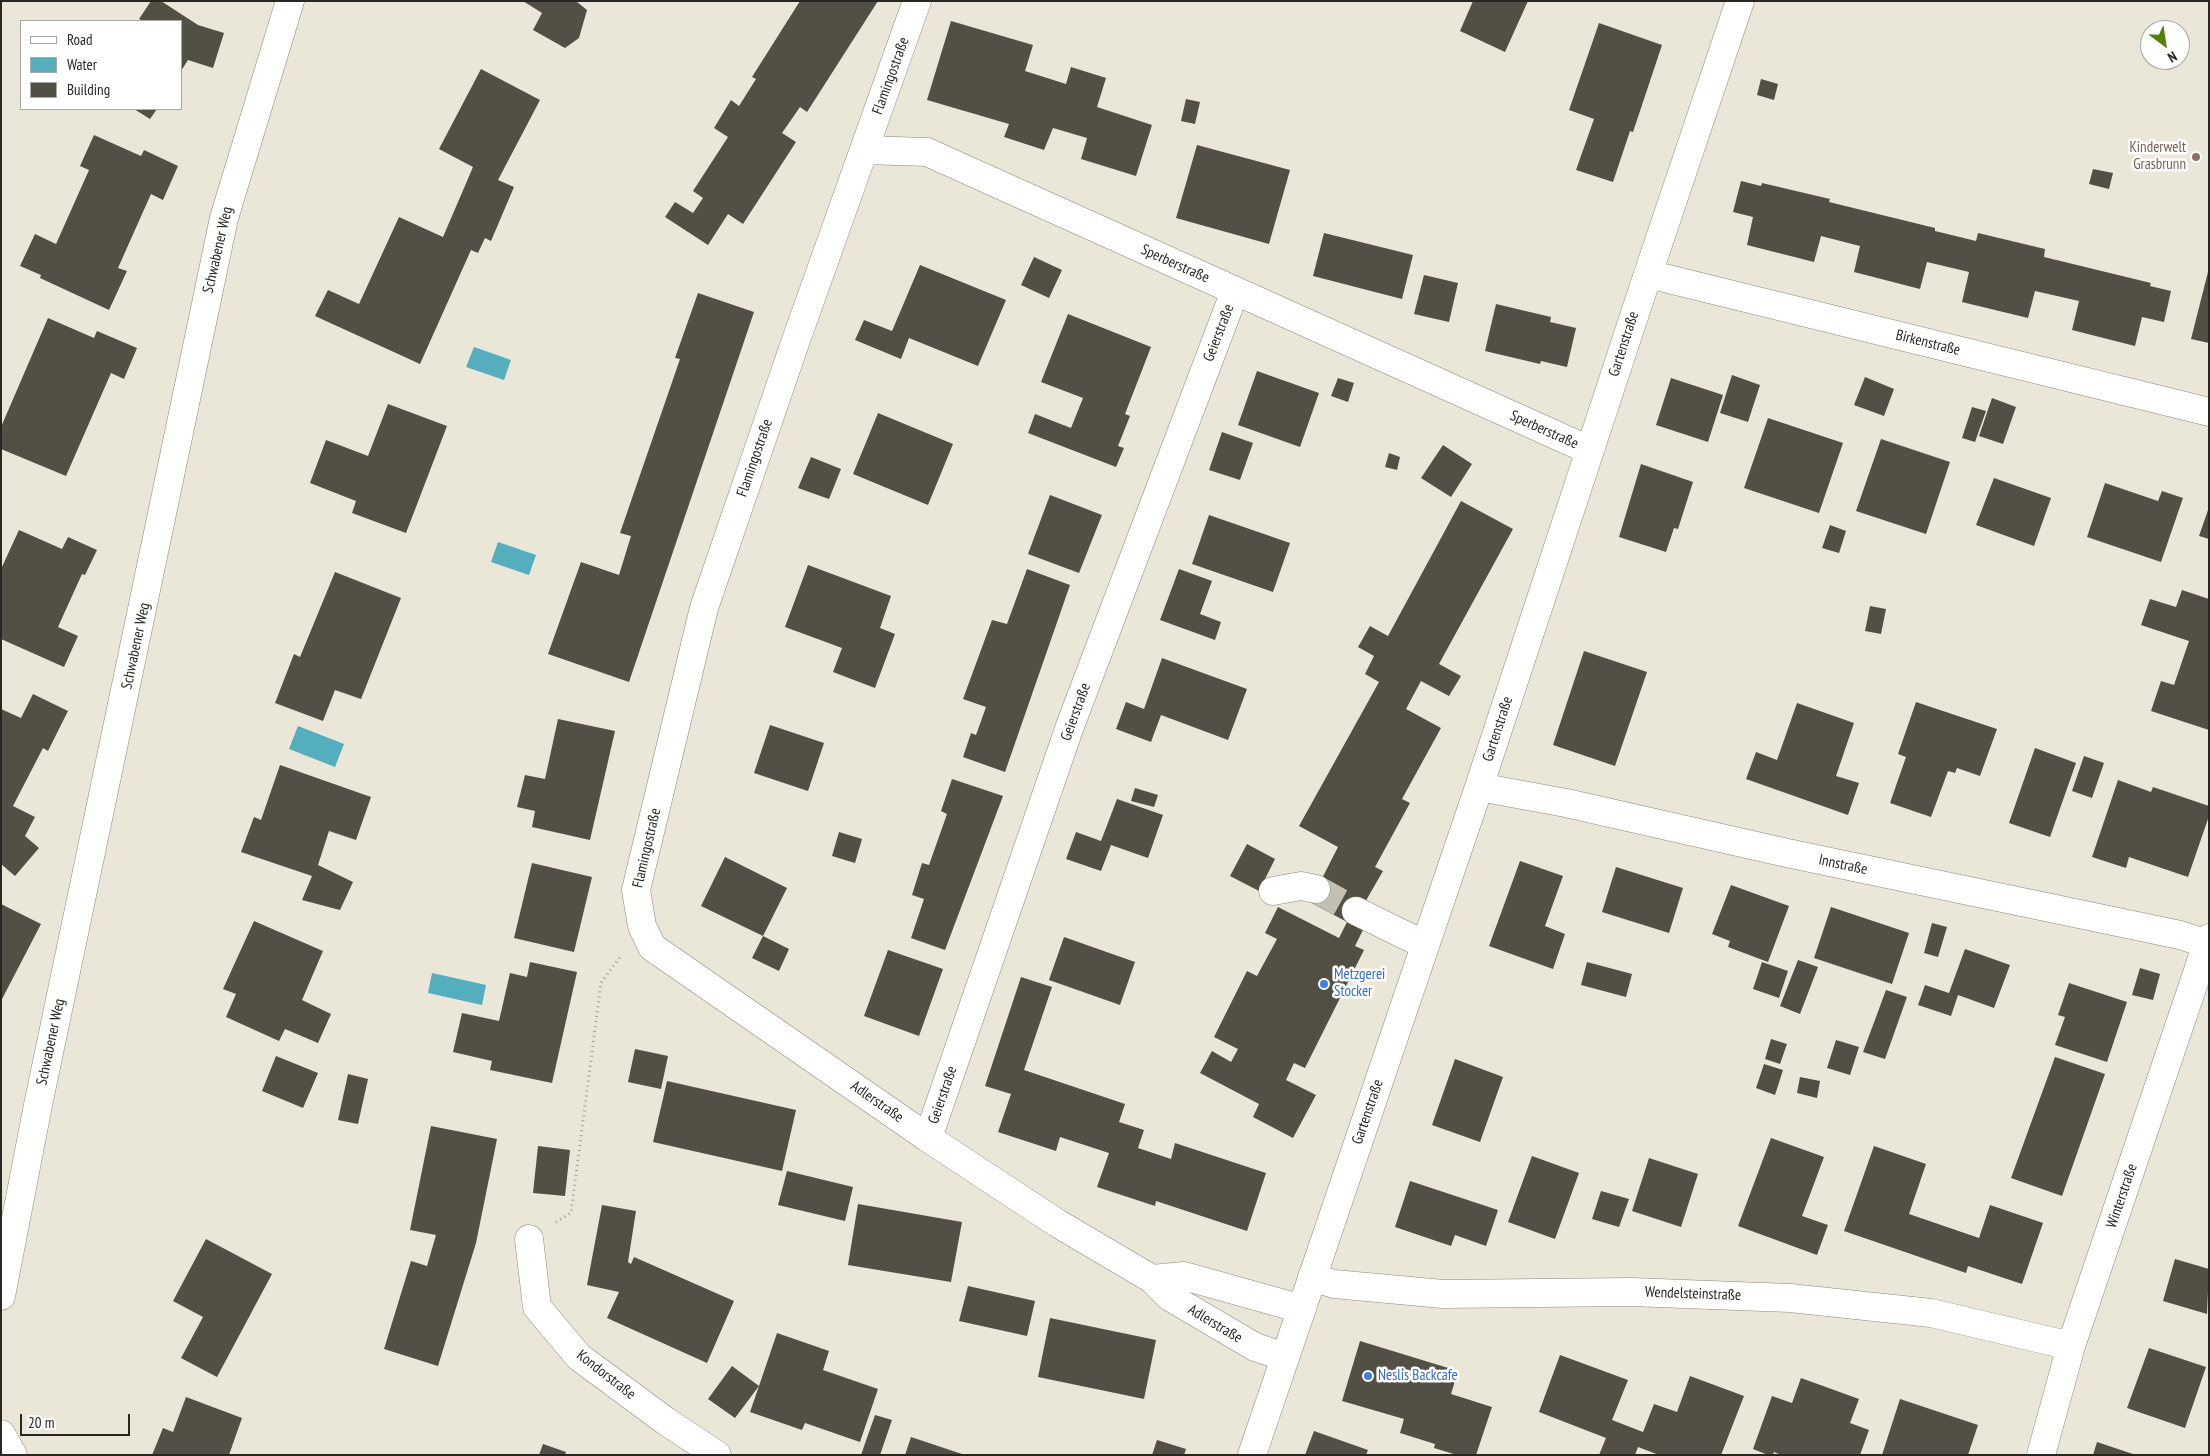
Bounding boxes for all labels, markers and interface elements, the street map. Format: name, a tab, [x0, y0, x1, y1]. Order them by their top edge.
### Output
legend	[20, 20, 182, 110]
north arrow	[2140, 20, 2190, 70]
text: Road	[67, 30, 93, 49]
street label: Flamingostraße	[869, 35, 913, 117]
text: N	[2164, 47, 2180, 67]
text: Water	[67, 55, 97, 74]
text: Building	[67, 80, 110, 99]
place label: Kinderwelt Grasbrunn	[2129, 139, 2186, 174]
marker: Kinderwelt Grasbrunn	[2190, 151, 2202, 163]
street label: Schwabener Weg	[199, 205, 237, 295]
street label: Sperberstraße	[1138, 241, 1212, 287]
street label: Geierstraße	[1200, 302, 1238, 364]
street label: Gartenstraße	[1605, 309, 1643, 379]
street label: Birkenstraße	[1894, 326, 1962, 360]
street label: Sperberstraße	[1507, 407, 1581, 453]
street label: Flamingostraße	[733, 417, 777, 499]
street label: Schwabener Weg	[118, 601, 154, 691]
street label: Geierstraße	[1057, 681, 1095, 743]
street label: Gartenstraße	[1479, 694, 1517, 764]
street label: Flamingostraße	[629, 806, 665, 890]
street label: Innstraße	[1817, 851, 1869, 879]
place label: Metzgerei Stocker	[1334, 966, 1385, 1001]
marker: Metzgerei Stocker	[1318, 978, 1330, 990]
street label: Schwabener Weg	[33, 997, 69, 1087]
street label: Geierstraße	[925, 1064, 961, 1126]
street label: Adlerstraße	[847, 1077, 907, 1127]
street label: Gartenstraße	[1349, 1077, 1387, 1147]
street label: Winterstraße	[2103, 1161, 2141, 1231]
street label: Wendelsteinstraße	[1644, 1283, 1742, 1305]
street label: Adlerstraße	[1185, 1301, 1245, 1347]
street label: Kondorstraße	[573, 1346, 639, 1404]
place label: Neslis Backcafe	[1378, 1367, 1458, 1385]
marker: Neslis Backcafe	[1362, 1370, 1374, 1382]
scale bar	[22, 1404, 132, 1436]
text: 20 m	[28, 1413, 54, 1432]

